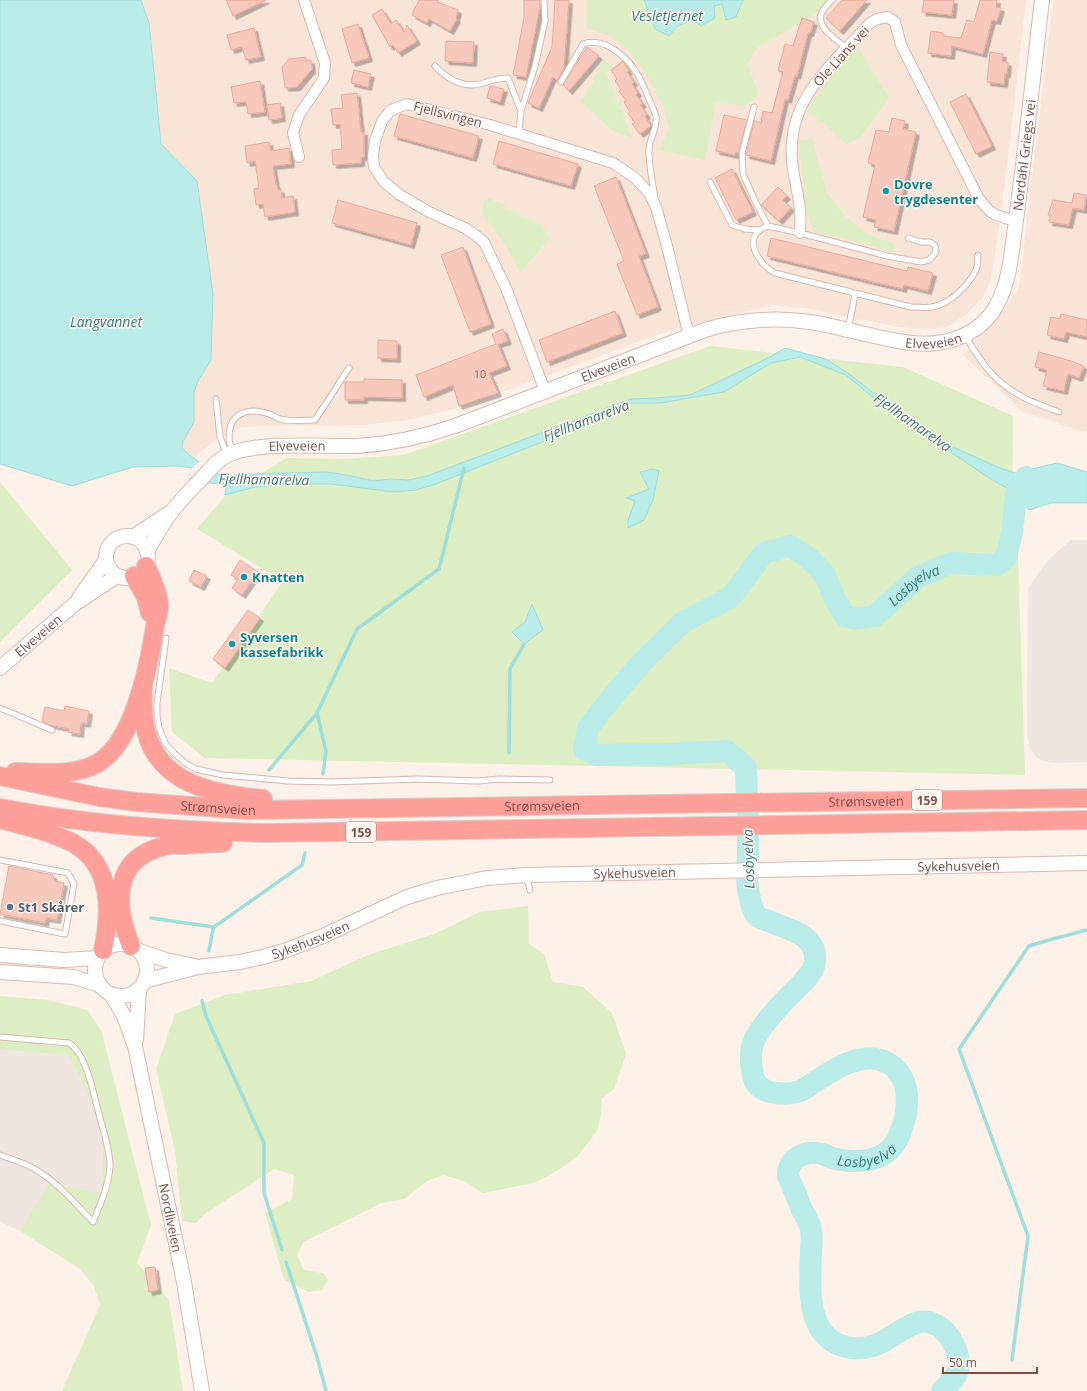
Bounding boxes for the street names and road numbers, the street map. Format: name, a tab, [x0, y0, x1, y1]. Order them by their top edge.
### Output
street label: Ole Lians vei	[809, 22, 873, 90]
street label: Fjellsvingen	[412, 97, 484, 131]
street label: Nordahl Griegs vei	[1008, 98, 1040, 212]
street label: Elveveien	[904, 328, 964, 353]
street label: Elveveien	[578, 349, 638, 386]
street label: Elveveien	[268, 436, 326, 455]
street label: Elveveien	[11, 610, 65, 661]
road number: 159	[912, 790, 942, 810]
street label: Strømsveien	[828, 792, 904, 811]
street label: Strømsveien	[180, 796, 256, 819]
street label: Strømsveien	[504, 796, 580, 815]
road number: 159	[346, 822, 376, 842]
street label: Sykehusveien	[917, 856, 1000, 876]
street label: Sykehusveien	[593, 863, 676, 883]
street label: Sykehusveien	[269, 916, 352, 963]
street label: Nordliveien	[155, 1182, 187, 1254]

